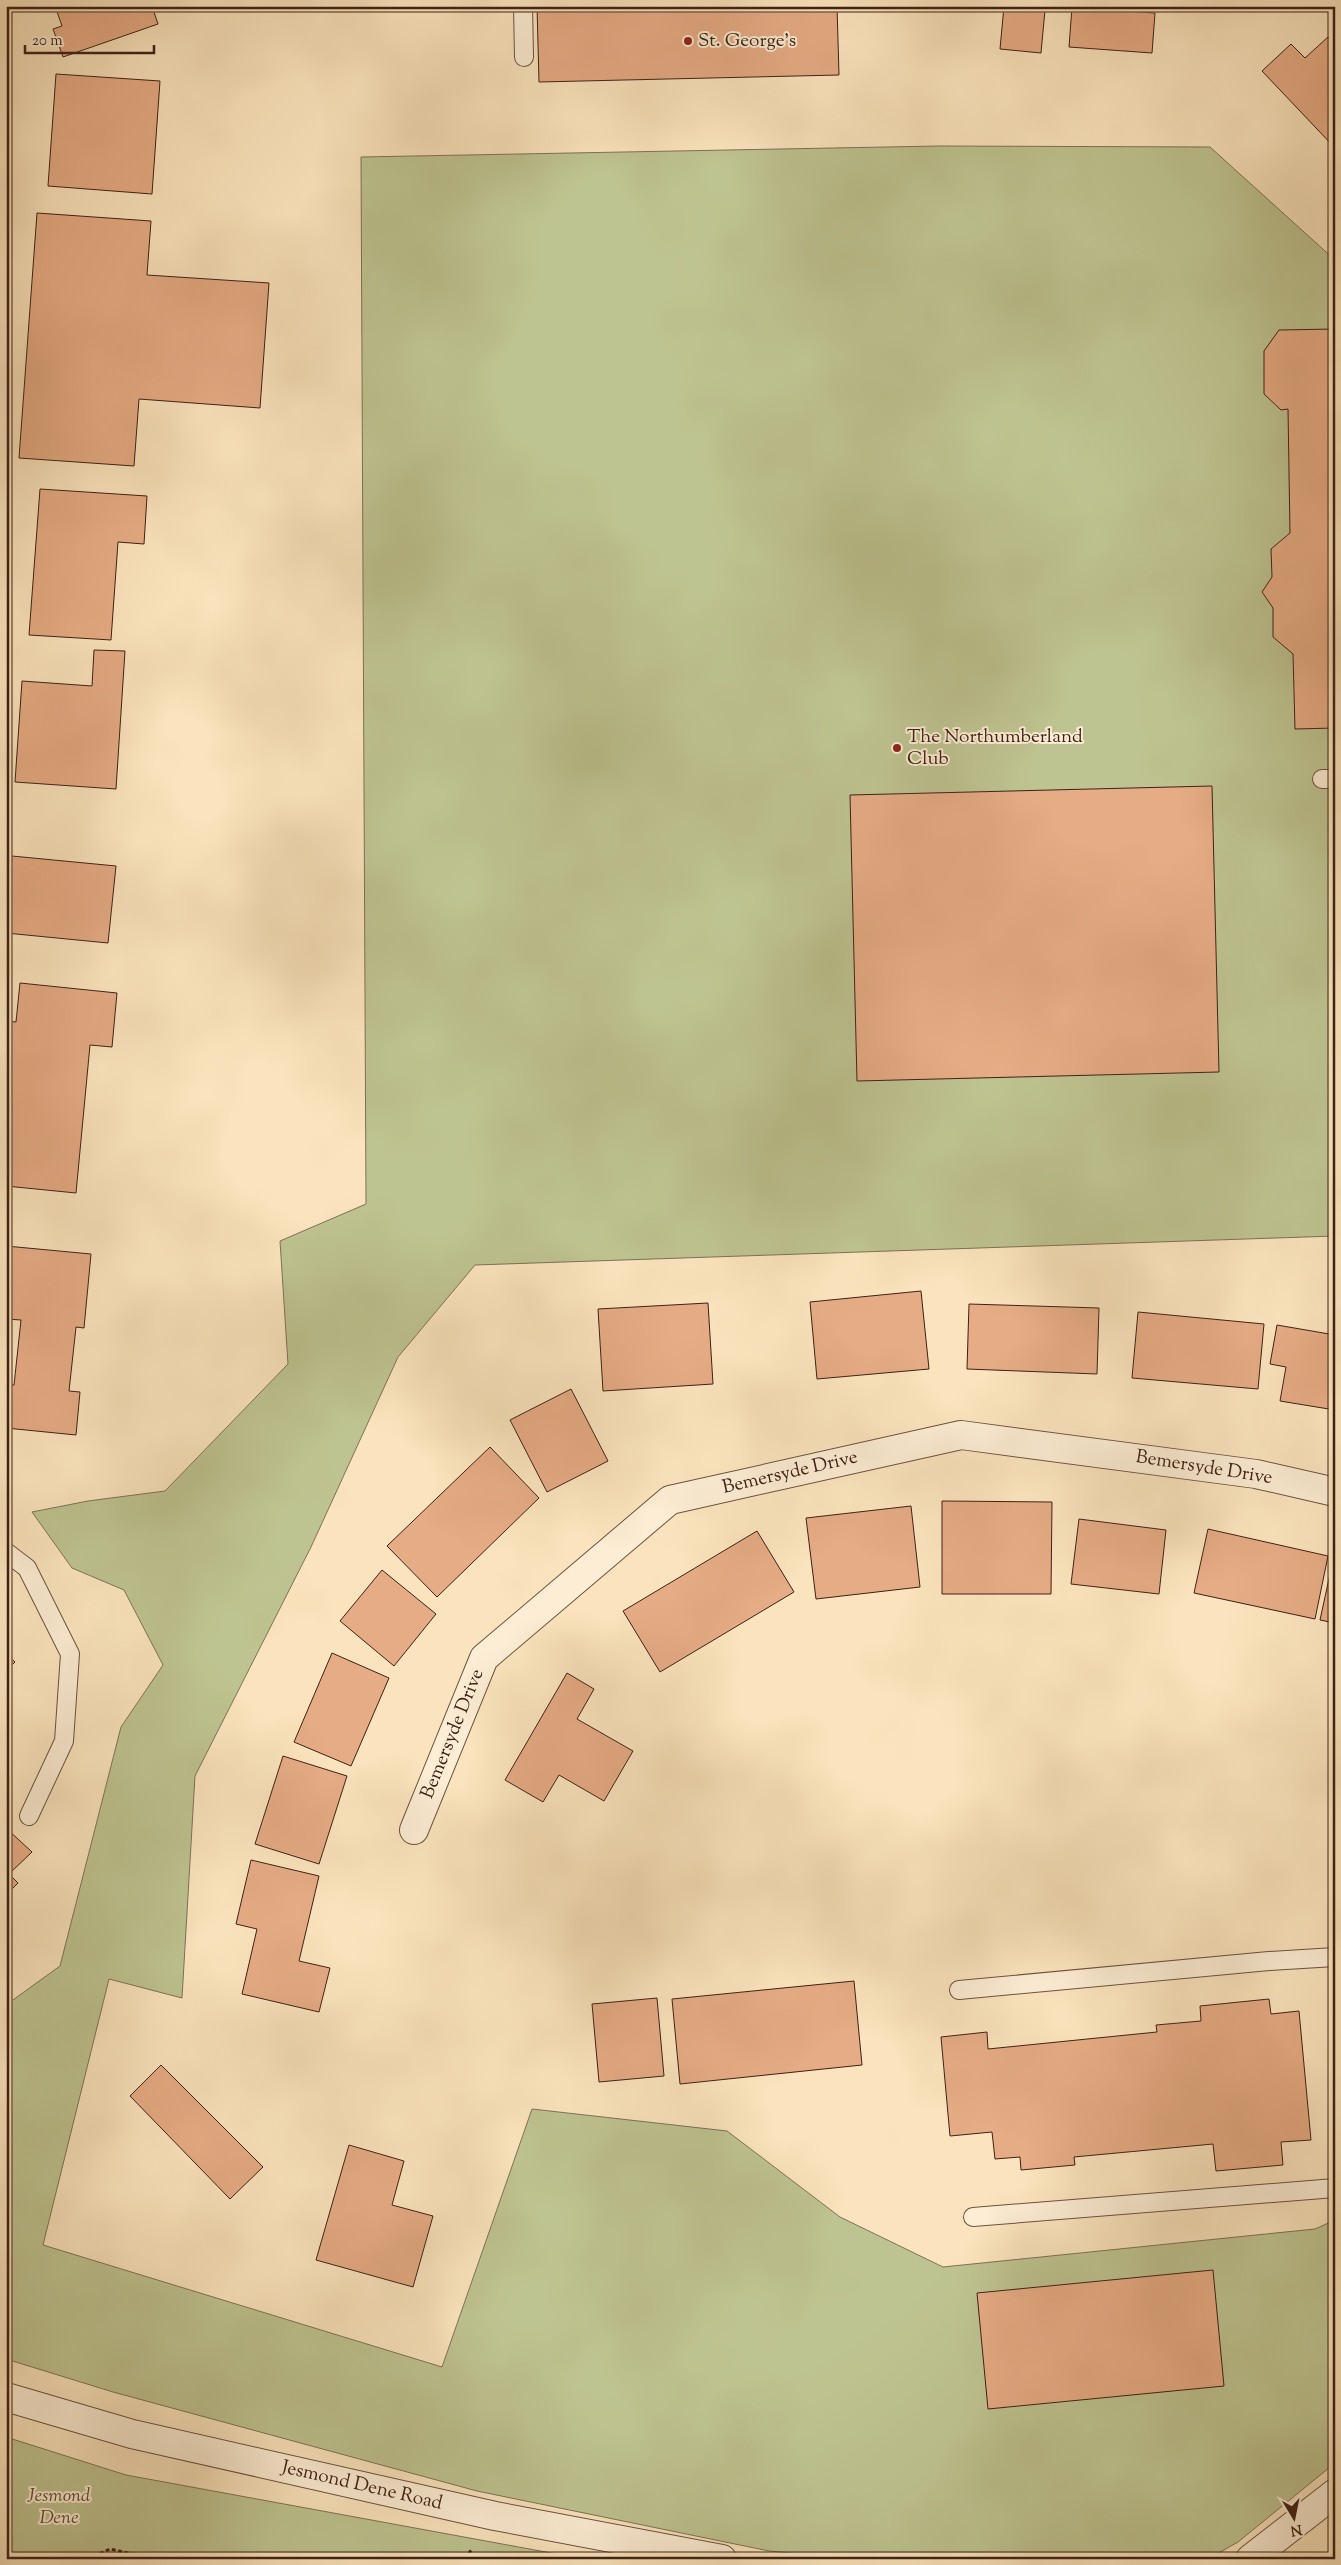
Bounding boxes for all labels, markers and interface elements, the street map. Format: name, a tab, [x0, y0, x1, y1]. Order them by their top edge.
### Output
scale bar	[25, 22, 154, 54]
place label: St. George's	[698, 28, 796, 55]
text: 20 m	[32, 31, 63, 52]
marker: St. George's	[682, 35, 694, 47]
place label: The Northumberland Club	[907, 724, 1083, 773]
marker: The Northumberland Club	[891, 742, 903, 754]
street label: Bemersyde Drive	[720, 1444, 860, 1502]
street label: Bemersyde Drive	[1134, 1444, 1274, 1492]
street label: Bemersyde Drive	[415, 1665, 491, 1803]
street label: Jesmond Dene Road	[278, 2454, 445, 2518]
park label: Jesmond Dene	[27, 2483, 91, 2532]
north arrow	[1268, 2492, 1318, 2542]
text: N	[1289, 2518, 1303, 2540]

